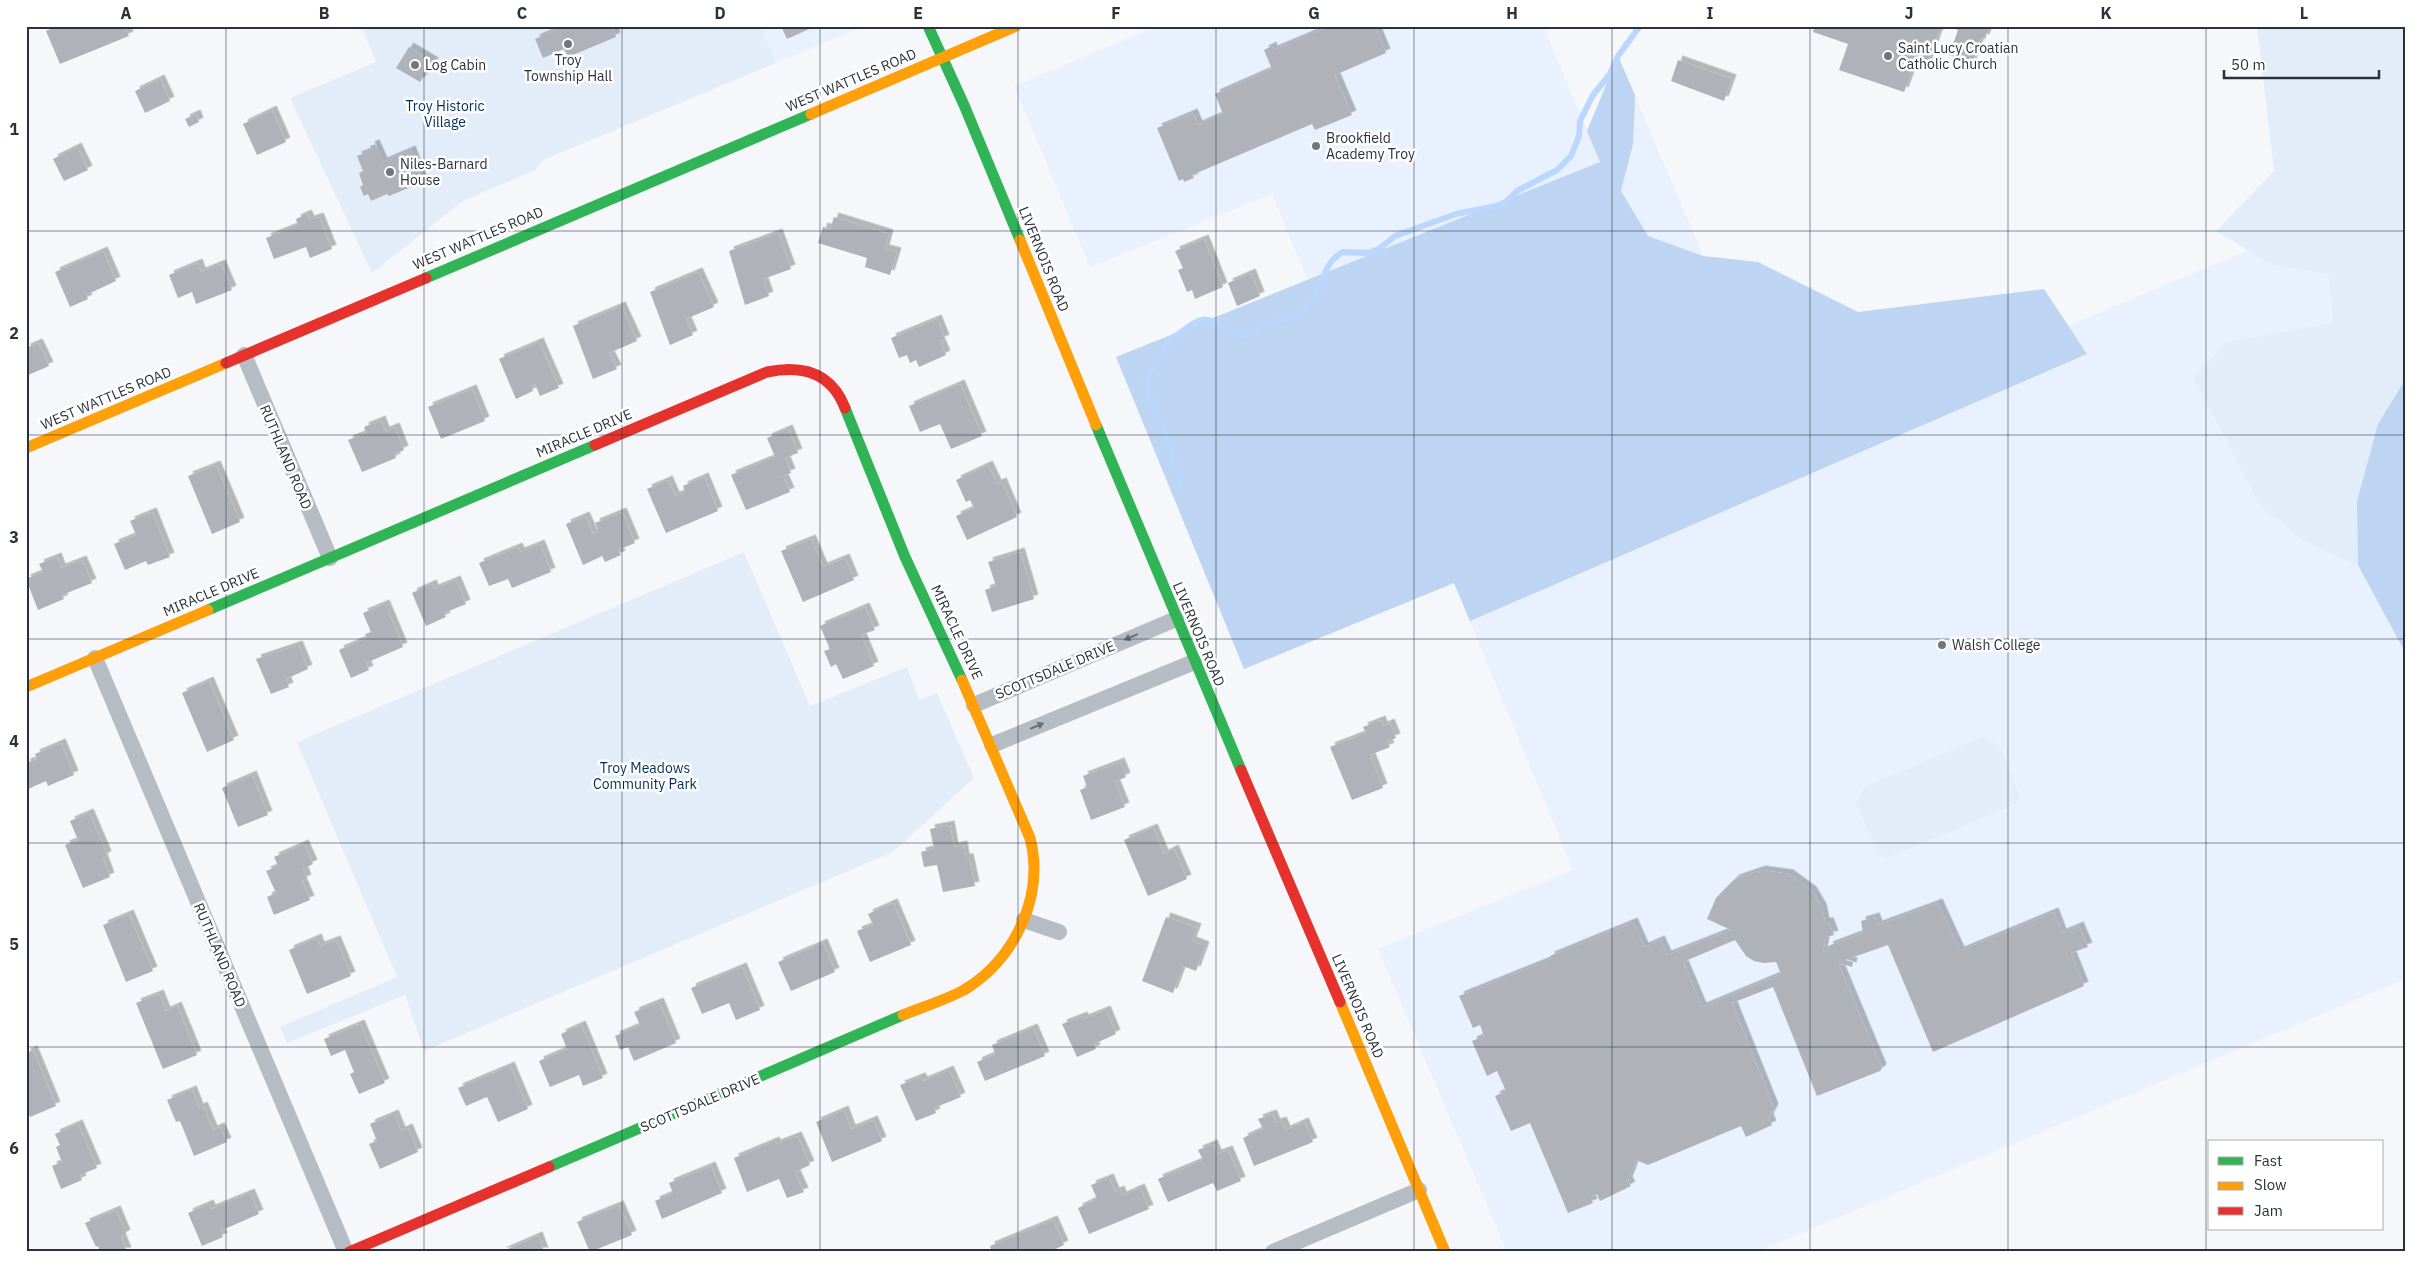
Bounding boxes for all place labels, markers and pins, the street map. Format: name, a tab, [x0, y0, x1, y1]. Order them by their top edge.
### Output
marker: Troy Township Hall	[562, 38, 574, 50]
place label: Saint Lucy Croatian Catholic Church	[1898, 39, 2018, 73]
marker: Saint Lucy Croatian Catholic Church	[1882, 50, 1894, 62]
place label: Troy Township Hall	[524, 51, 612, 85]
place label: Log Cabin	[425, 56, 486, 74]
marker: Log Cabin	[409, 59, 421, 71]
place label: Brookfield Academy Troy	[1326, 129, 1415, 163]
marker: Brookfield Academy Troy	[1310, 140, 1322, 152]
place label: Niles-Barnard House	[400, 155, 488, 189]
marker: Niles-Barnard House	[384, 166, 396, 178]
place label: Walsh College	[1952, 636, 2041, 654]
marker: Walsh College	[1936, 639, 1948, 651]

